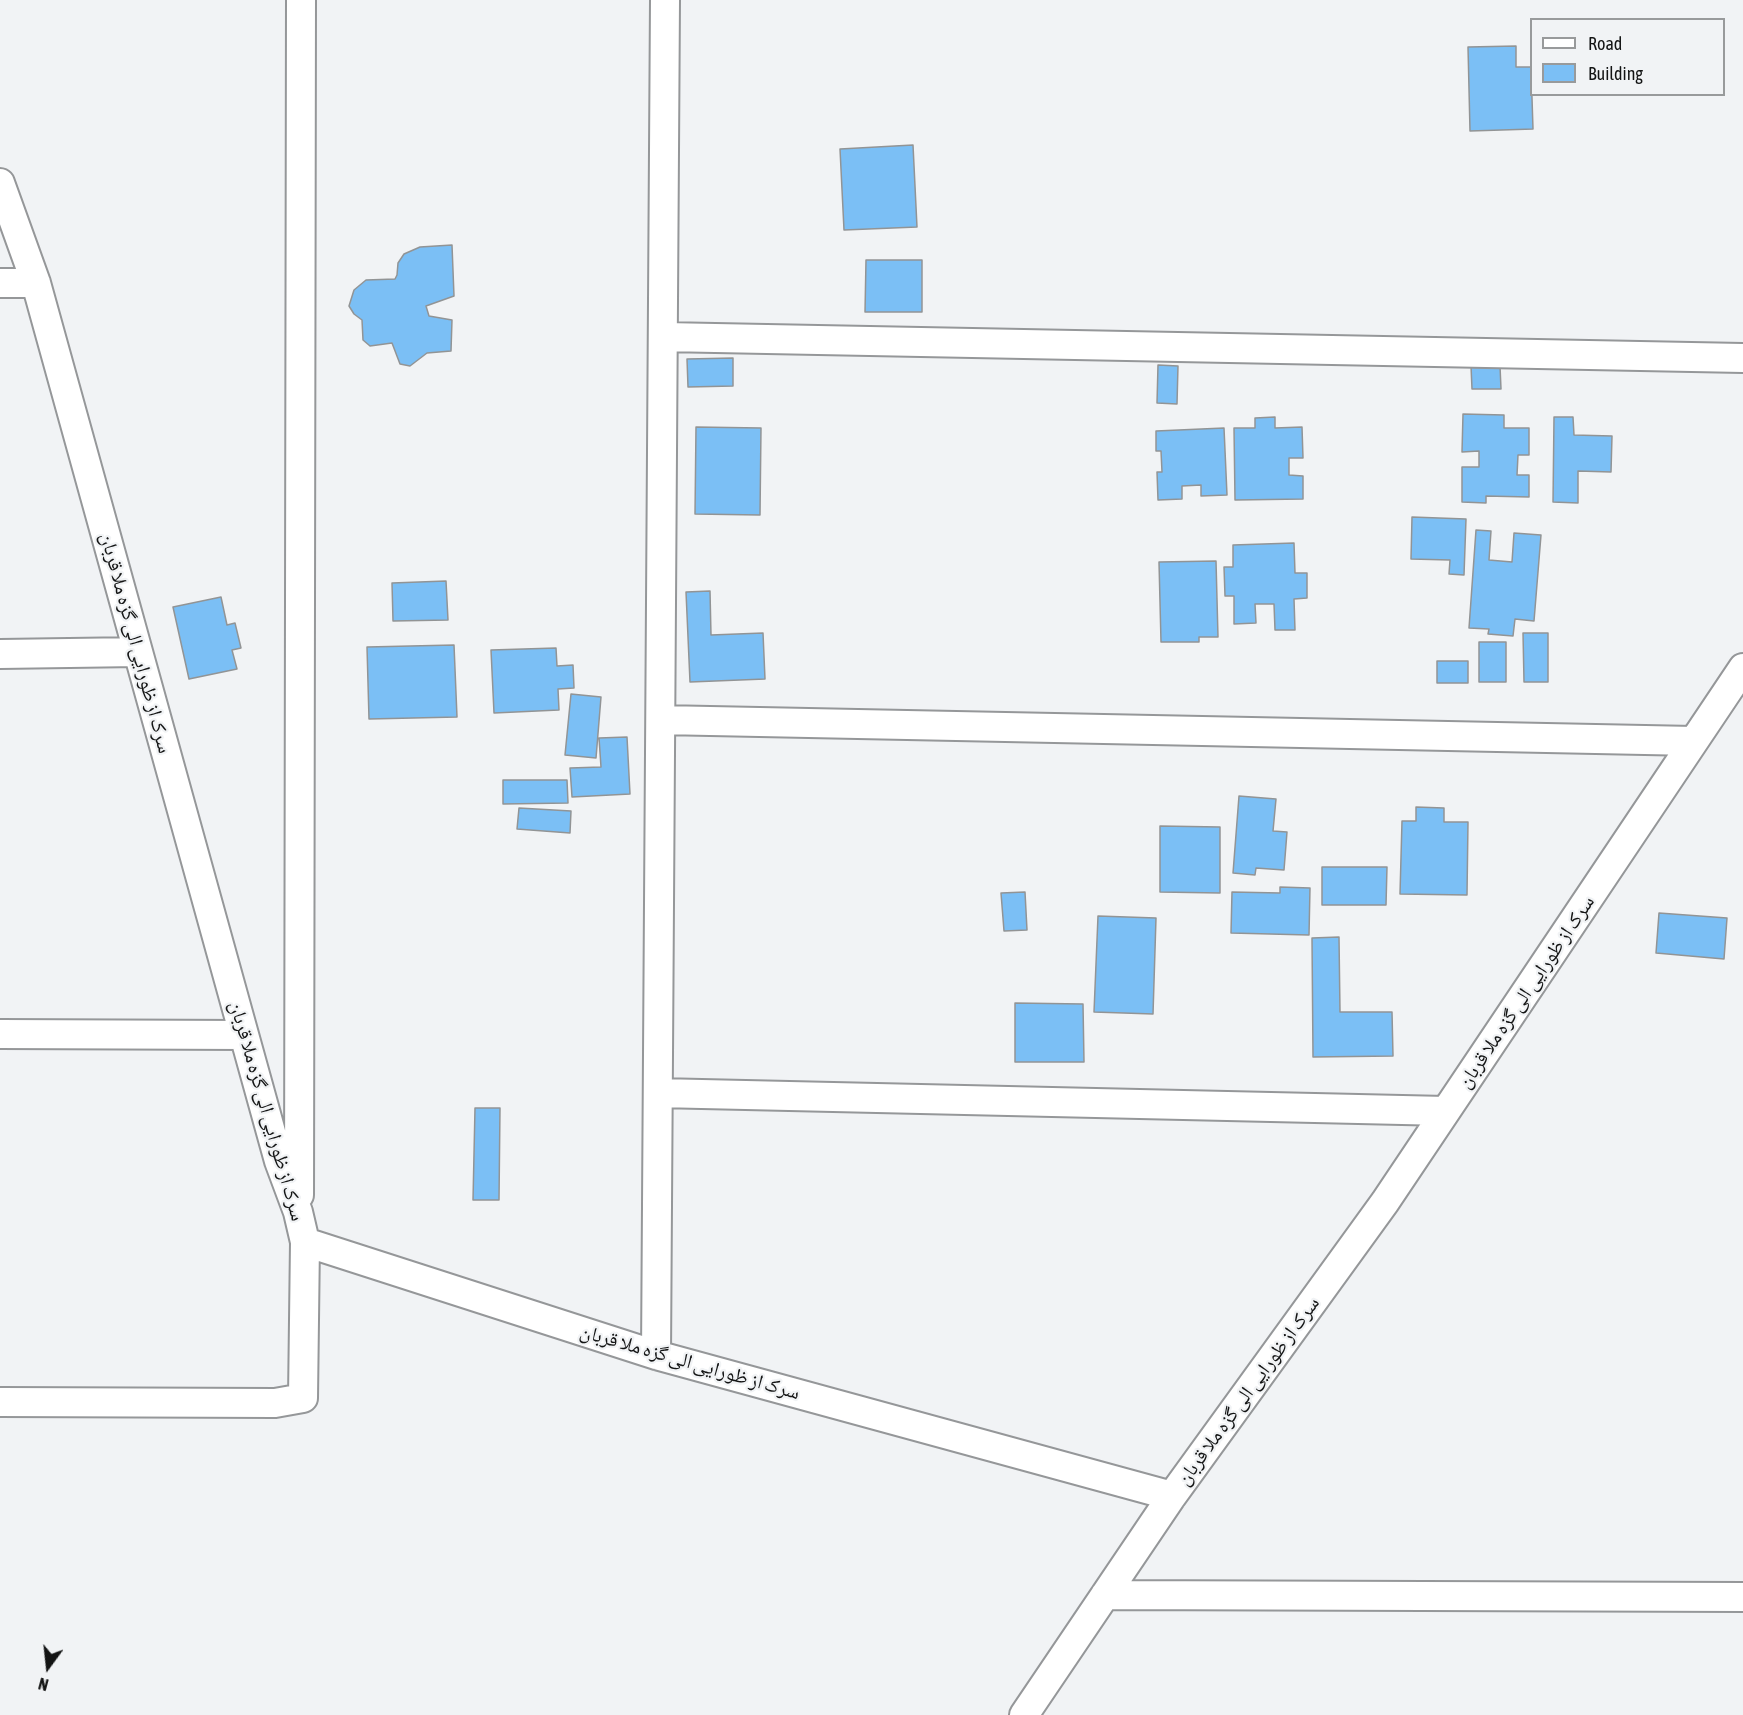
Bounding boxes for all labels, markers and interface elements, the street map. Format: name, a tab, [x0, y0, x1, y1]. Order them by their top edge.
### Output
legend	[1530, 18, 1725, 96]
text: Road	[1588, 33, 1622, 54]
text: Building	[1588, 63, 1643, 84]
street label: سرک از ظورایی الی گزه ملا قربان	[95, 530, 177, 756]
street label: سرک از ظورایی الی گزه ملا قربان	[1452, 891, 1600, 1093]
street label: سرک از ظورایی الی گزه ملا قربان	[224, 998, 310, 1224]
street label: سرک از ظورایی الی گزه ملا قربان	[1171, 1292, 1325, 1490]
street label: سرک از ظورایی الی گزه ملا قربان	[577, 1319, 803, 1405]
north arrow	[18, 1637, 78, 1697]
text: N	[36, 1674, 50, 1694]

